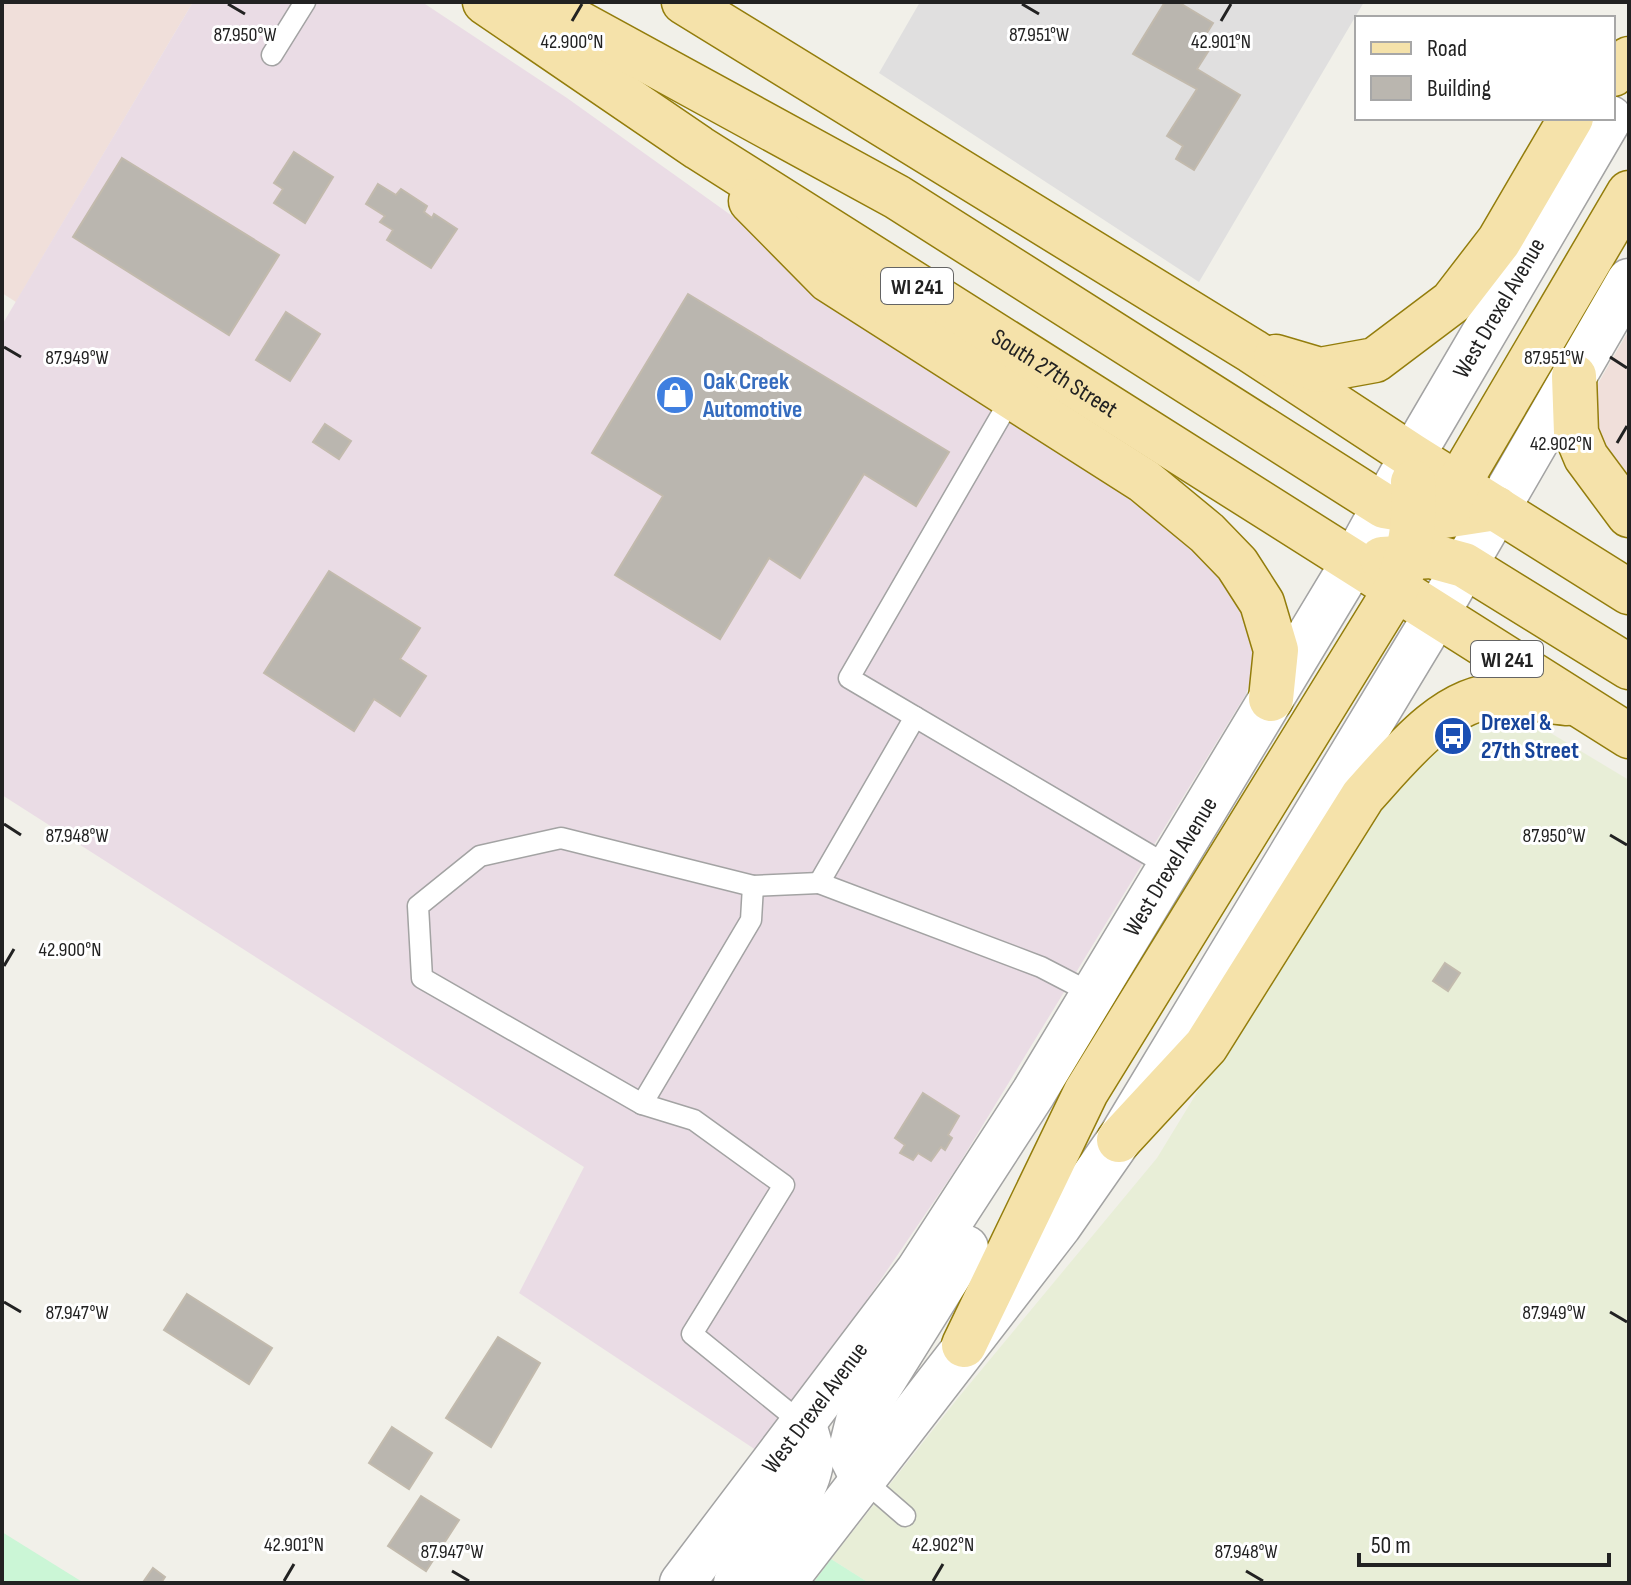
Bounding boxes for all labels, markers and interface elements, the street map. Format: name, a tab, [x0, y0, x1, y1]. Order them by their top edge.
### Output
legend	[1355, 16, 1615, 120]
text: 87.950°W	[214, 23, 276, 47]
text: 87.951°W	[1009, 23, 1069, 47]
text: 42.900°N	[541, 30, 603, 54]
text: 42.901°N	[1191, 30, 1251, 54]
text: Road	[1427, 34, 1467, 63]
text: Building	[1427, 74, 1491, 103]
street label: West Drexel Avenue	[1447, 233, 1552, 384]
road number: WI 241	[881, 268, 953, 304]
street label: South 27th Street	[986, 323, 1123, 424]
text: 87.949°W	[45, 346, 109, 370]
text: 87.951°W	[1524, 346, 1584, 370]
place label: Oak Creek Automotive	[702, 367, 802, 424]
shop icon: Oak Creek Automotive	[654, 374, 696, 416]
text: 42.902°N	[1530, 432, 1592, 456]
road number: WI 241	[1471, 641, 1543, 677]
place label: Drexel & 27th Street	[1481, 708, 1579, 765]
bus stop icon: Drexel & 27th Street	[1432, 715, 1474, 757]
street label: West Drexel Avenue	[1117, 792, 1224, 942]
text: 87.948°W	[46, 824, 108, 848]
text: 87.950°W	[1523, 824, 1585, 848]
text: 42.900°N	[39, 938, 101, 962]
text: 87.947°W	[46, 1301, 109, 1325]
text: 87.949°W	[1522, 1301, 1586, 1325]
street label: West Drexel Avenue	[756, 1336, 874, 1479]
scale bar	[1359, 1517, 1609, 1567]
text: 50 m	[1371, 1531, 1411, 1560]
text: 42.901°N	[264, 1533, 324, 1557]
text: 42.902°N	[912, 1533, 974, 1557]
text: 87.947°W	[421, 1540, 484, 1564]
text: 87.948°W	[1215, 1540, 1277, 1564]

